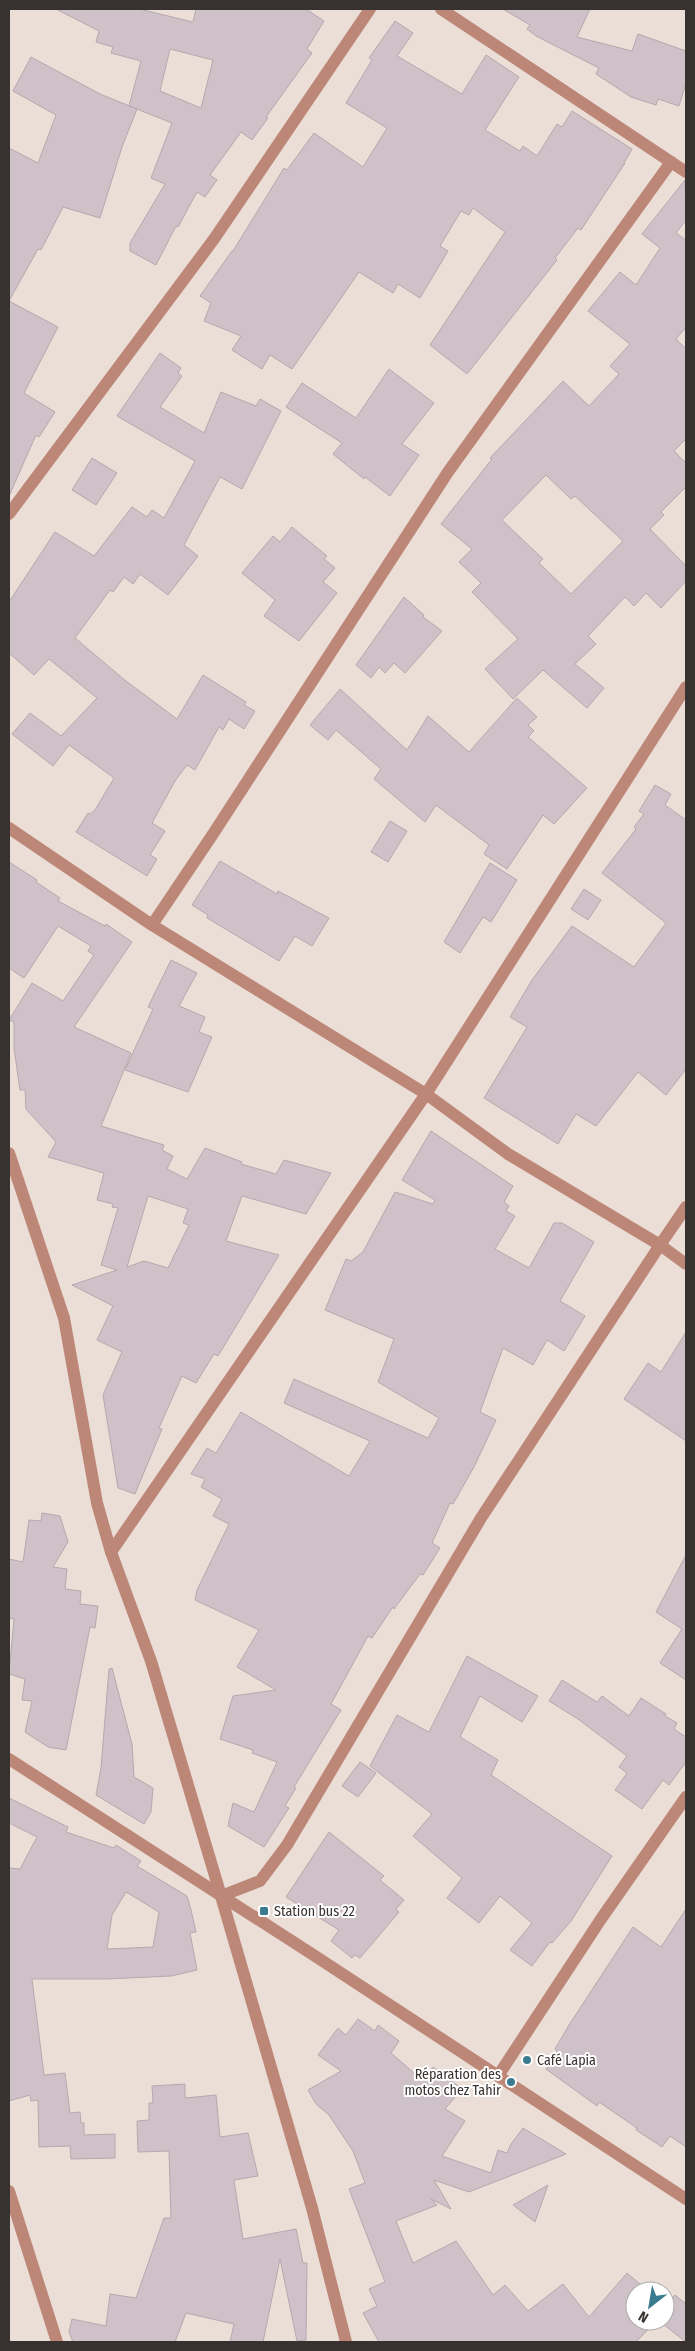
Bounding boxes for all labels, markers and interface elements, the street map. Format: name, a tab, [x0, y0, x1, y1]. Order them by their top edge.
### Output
place label: Station bus 22	[274, 1903, 355, 1920]
marker: Station bus 22	[258, 1905, 270, 1917]
place label: Café Lapia	[537, 2052, 596, 2069]
marker: Café Lapia	[521, 2054, 533, 2066]
place label: Réparation des motos chez Tahir	[404, 2066, 501, 2099]
marker: Réparation des motos chez Tahir	[505, 2076, 517, 2088]
north arrow	[625, 2281, 675, 2331]
text: N	[636, 2307, 652, 2326]

